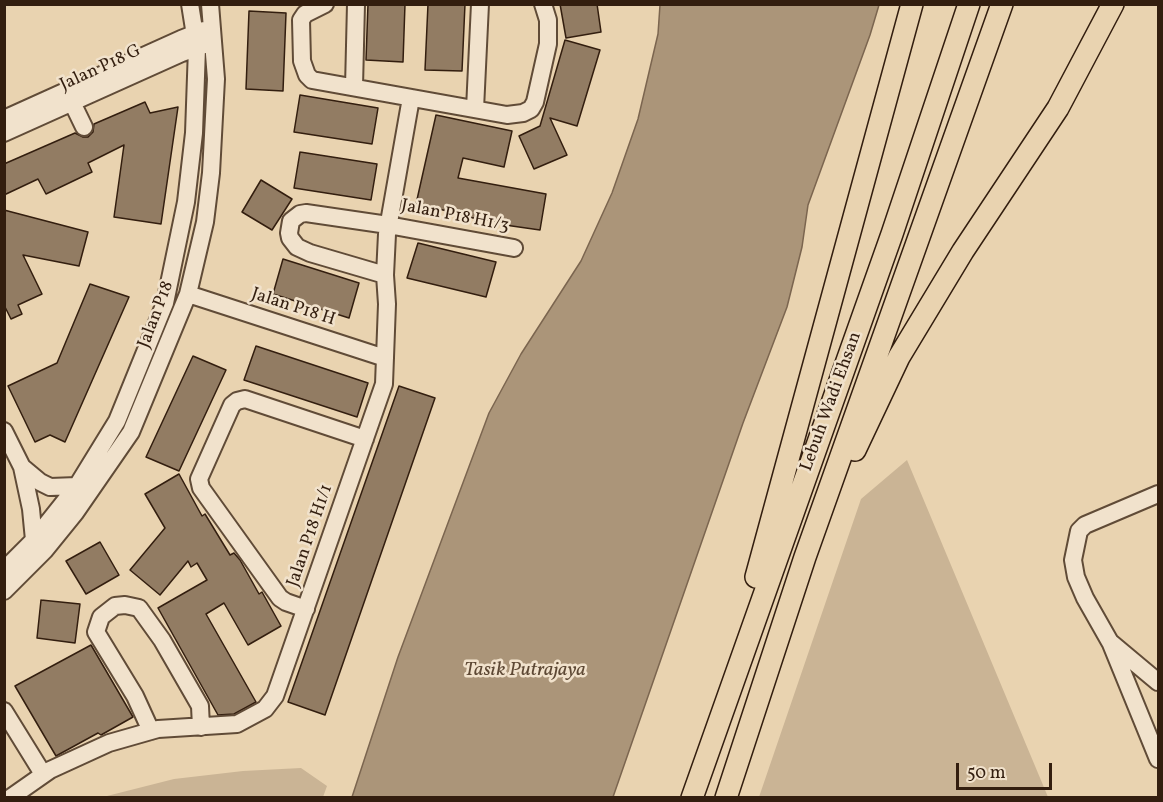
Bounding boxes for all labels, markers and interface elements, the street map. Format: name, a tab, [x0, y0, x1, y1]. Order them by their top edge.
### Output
street label: Jalan P18 G	[57, 41, 145, 97]
street label: Jalan P18 H1/3	[399, 196, 511, 238]
street label: Jalan P18	[134, 278, 180, 352]
street label: Jalan P18 H	[248, 284, 338, 332]
street label: Lebuh Wadi Ehsan	[797, 329, 867, 475]
street label: Jalan P18 H1/1	[283, 482, 339, 590]
water label: Tasik Putrajaya	[464, 659, 586, 683]
scale bar	[959, 751, 1055, 789]
text: 50 m	[967, 761, 1006, 786]

